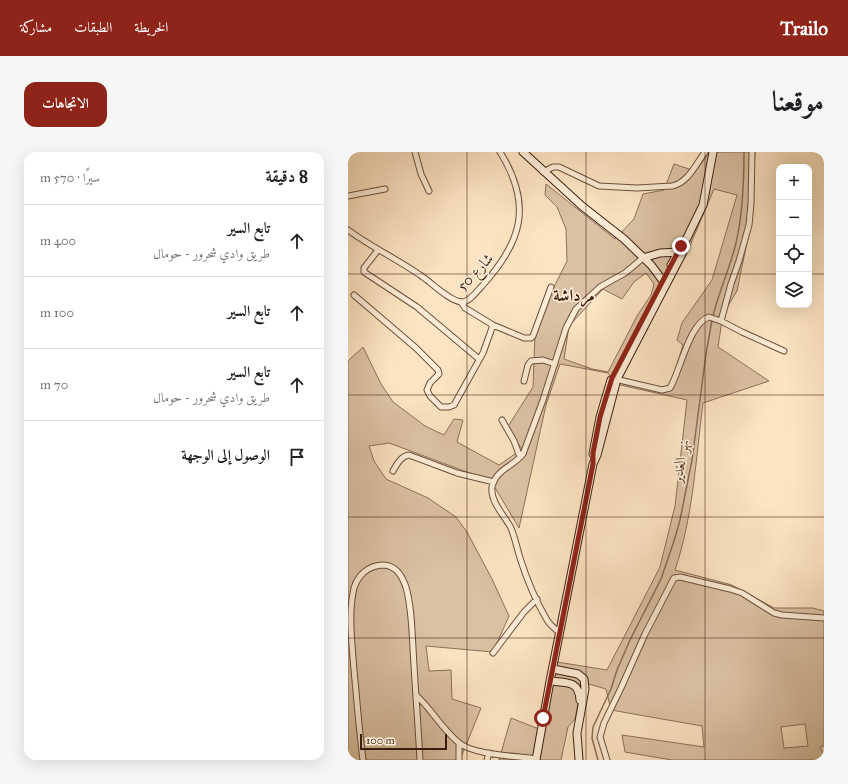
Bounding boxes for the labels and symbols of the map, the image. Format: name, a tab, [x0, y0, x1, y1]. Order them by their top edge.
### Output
route end	[672, 237, 690, 255]
street label: شارع 50	[453, 249, 500, 297]
district label: مرداشة	[553, 285, 595, 307]
water label: نهر الغدير	[667, 437, 694, 486]
route start	[534, 709, 552, 727]
scale bar	[360, 732, 447, 751]

